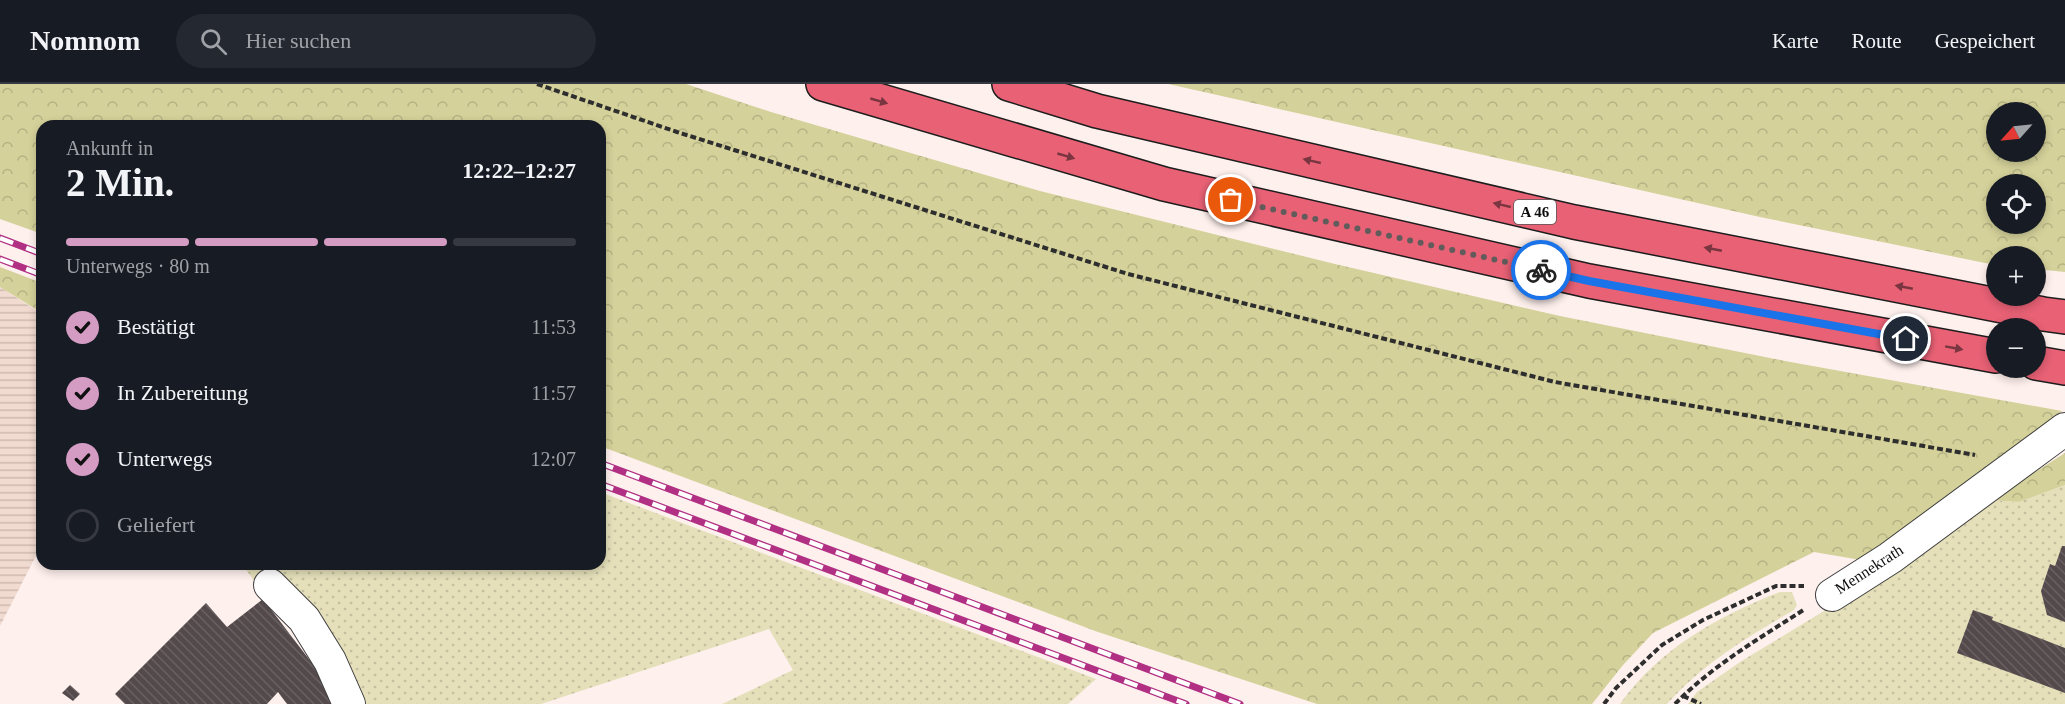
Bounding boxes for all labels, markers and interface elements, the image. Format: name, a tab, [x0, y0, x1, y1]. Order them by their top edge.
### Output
search box	[176, 14, 596, 68]
text: Nomnom	[30, 25, 140, 56]
icon: search	[197, 25, 230, 58]
text: Hier suchen	[245, 28, 351, 53]
text: Karte	[1772, 29, 1819, 53]
text: Route	[1852, 29, 1902, 53]
text: Gespeichert	[1935, 29, 2035, 53]
one-way arrow	[871, 97, 889, 106]
north arrow	[1986, 102, 2046, 162]
map controls	[1986, 102, 2046, 378]
text: Ankunft in	[66, 137, 153, 159]
one-way arrow	[1058, 152, 1076, 161]
one-way arrow	[1303, 155, 1321, 165]
text: 12:22–12:27	[462, 158, 576, 183]
text: 2 Min.	[66, 161, 174, 204]
pin	[1205, 174, 1256, 225]
button: locate	[1986, 174, 2046, 234]
icon: bag	[1214, 183, 1247, 216]
one-way arrow	[1492, 199, 1511, 209]
road number: A 46	[1514, 200, 1556, 224]
courier	[1511, 240, 1571, 300]
one-way arrow	[1703, 244, 1722, 253]
button: +	[1986, 246, 2046, 306]
icon: bike	[1525, 254, 1558, 287]
text: Unterwegs · 80 m	[66, 255, 210, 277]
one-way arrow	[1895, 282, 1914, 291]
icon: check	[66, 311, 99, 344]
pin	[1880, 313, 1931, 364]
text: Bestätigt	[117, 314, 195, 339]
text: 11:53	[531, 316, 576, 338]
button: −	[1986, 318, 2046, 378]
icon: home	[1889, 322, 1922, 355]
one-way arrow	[1945, 344, 1964, 353]
icon: check	[66, 377, 99, 410]
text: In Zubereitung	[117, 380, 248, 405]
text: 11:57	[531, 382, 576, 404]
icon: check	[66, 443, 99, 476]
text: Unterwegs	[117, 446, 212, 471]
text: 12:07	[530, 448, 576, 470]
text: Geliefert	[117, 512, 195, 537]
street label: Mennekrath	[1832, 541, 1906, 597]

